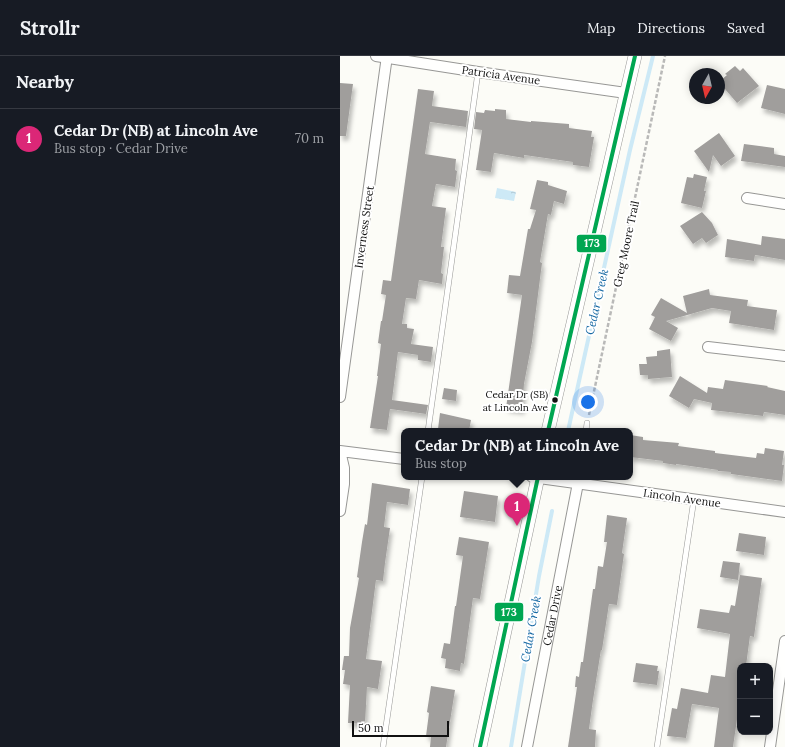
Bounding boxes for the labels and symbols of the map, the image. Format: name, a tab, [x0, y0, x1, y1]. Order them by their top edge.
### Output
street label: Patricia Avenue	[461, 63, 541, 87]
north arrow	[689, 68, 725, 104]
street label: Inverness Street	[351, 184, 377, 269]
street label: Greg Moore Trail	[610, 200, 642, 288]
line badge: 173	[576, 234, 607, 253]
text: 173	[584, 236, 600, 250]
water label: Cedar Creek	[582, 268, 611, 336]
place label: Cedar Dr (SB) at Lincoln Ave	[483, 388, 549, 414]
your location	[578, 392, 598, 412]
marker: Cedar Dr (SB) at Lincoln Ave	[550, 395, 560, 405]
street label: Lincoln Avenue	[642, 486, 722, 510]
pin: 1	[504, 493, 530, 526]
street label: Cedar Drive	[540, 584, 565, 647]
water label: Cedar Creek	[517, 595, 544, 663]
line badge: 173	[494, 602, 524, 622]
text: 173	[501, 605, 517, 619]
scale bar	[352, 719, 449, 738]

